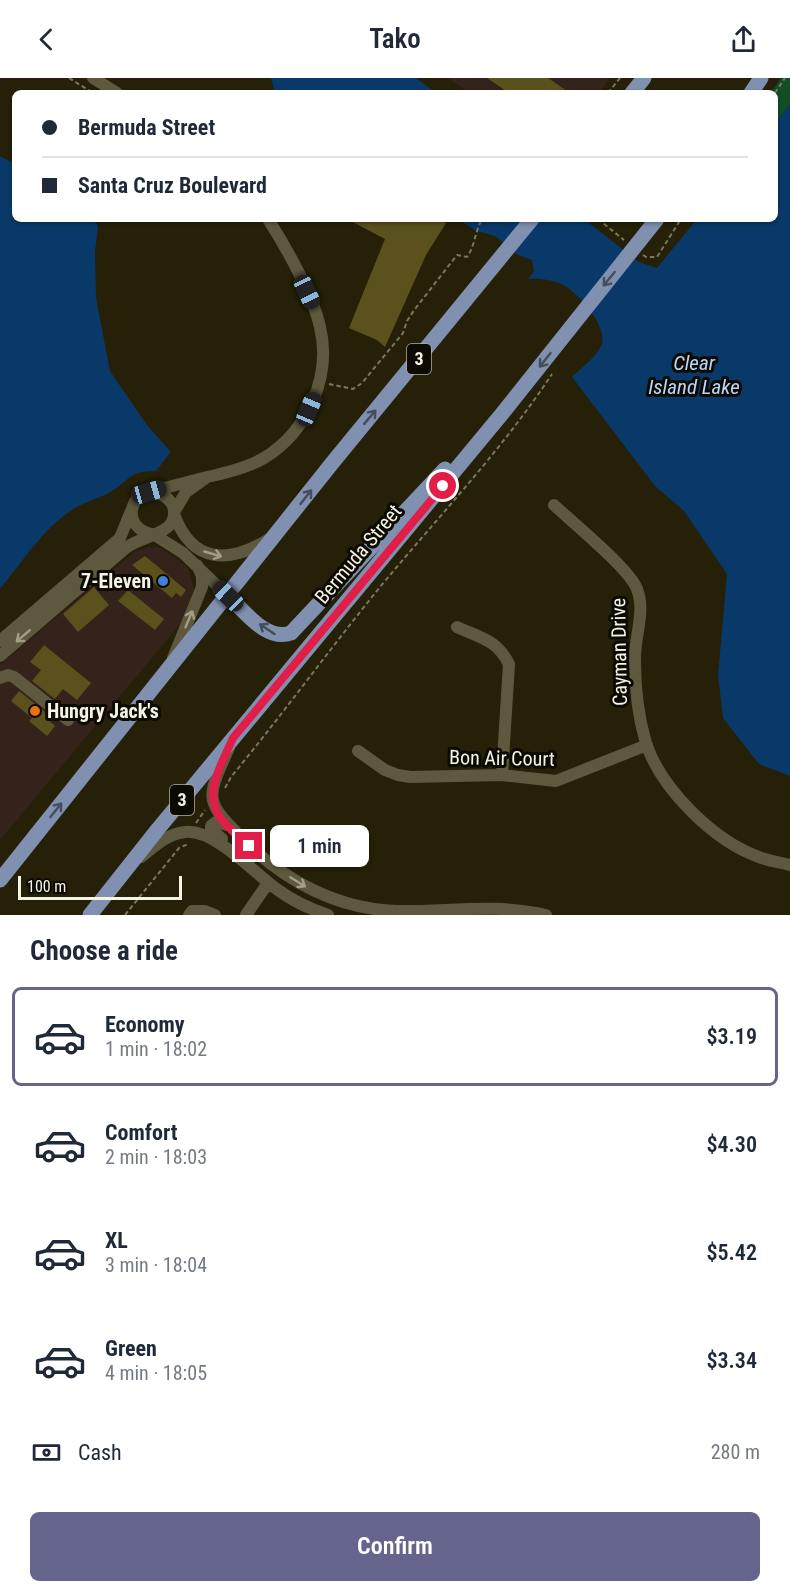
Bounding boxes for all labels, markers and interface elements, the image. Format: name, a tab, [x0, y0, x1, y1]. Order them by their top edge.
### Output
icon: back	[30, 23, 63, 56]
text: Tako	[369, 23, 421, 55]
icon: share	[727, 23, 760, 56]
text: Bermuda Street	[78, 115, 215, 140]
text: Santa Cruz Boulevard	[78, 173, 267, 198]
one-way arrow	[603, 270, 616, 286]
car	[291, 272, 323, 312]
road number: 3	[407, 344, 431, 374]
water label: Clear Island Lake	[648, 351, 740, 399]
one-way arrow	[538, 352, 551, 368]
car	[294, 389, 324, 429]
one-way arrow	[363, 410, 376, 426]
route start	[429, 472, 456, 499]
car	[129, 478, 169, 506]
one-way arrow	[299, 490, 312, 506]
street label: Bermuda Street	[310, 499, 406, 608]
one-way arrow	[203, 549, 222, 560]
place label: 7-Eleven	[81, 569, 151, 593]
marker: 7-Eleven	[156, 574, 170, 588]
car	[209, 577, 247, 615]
street label: Cayman Drive	[606, 598, 632, 706]
one-way arrow	[184, 611, 195, 629]
one-way arrow	[259, 623, 275, 635]
one-way arrow	[16, 629, 31, 643]
place label: Hungry Jack's	[47, 699, 159, 723]
marker: Hungry Jack's	[28, 704, 42, 718]
street label: Bon Air Court	[449, 745, 555, 771]
road number: 3	[170, 785, 194, 815]
one-way arrow	[50, 802, 63, 818]
callout: 1 min	[270, 825, 369, 867]
route end	[235, 832, 262, 859]
text: 1 min	[297, 834, 342, 858]
scale bar	[18, 873, 182, 900]
one-way arrow	[289, 876, 306, 888]
text: 100 m	[27, 877, 66, 896]
text: Choose a ride	[30, 935, 178, 967]
icon: car	[33, 1010, 87, 1064]
text: Economy	[105, 1012, 185, 1037]
text: $3.19	[706, 1024, 757, 1049]
text: 1 min · 18:02	[105, 1037, 207, 1061]
icon: car	[33, 1118, 87, 1172]
text: Comfort	[105, 1120, 178, 1145]
text: $4.30	[706, 1132, 757, 1157]
text: 2 min · 18:03	[105, 1145, 207, 1169]
icon: car	[33, 1226, 87, 1280]
text: XL	[105, 1228, 128, 1253]
text: $5.42	[706, 1240, 757, 1265]
text: 3 min · 18:04	[105, 1253, 207, 1277]
icon: car	[33, 1334, 87, 1388]
text: Green	[105, 1336, 157, 1361]
text: $3.34	[706, 1348, 757, 1373]
text: 4 min · 18:05	[105, 1361, 207, 1385]
icon: cash	[30, 1436, 63, 1469]
text: Cash	[78, 1440, 122, 1465]
text: 280 m	[711, 1440, 760, 1464]
button: Confirm	[30, 1512, 760, 1581]

